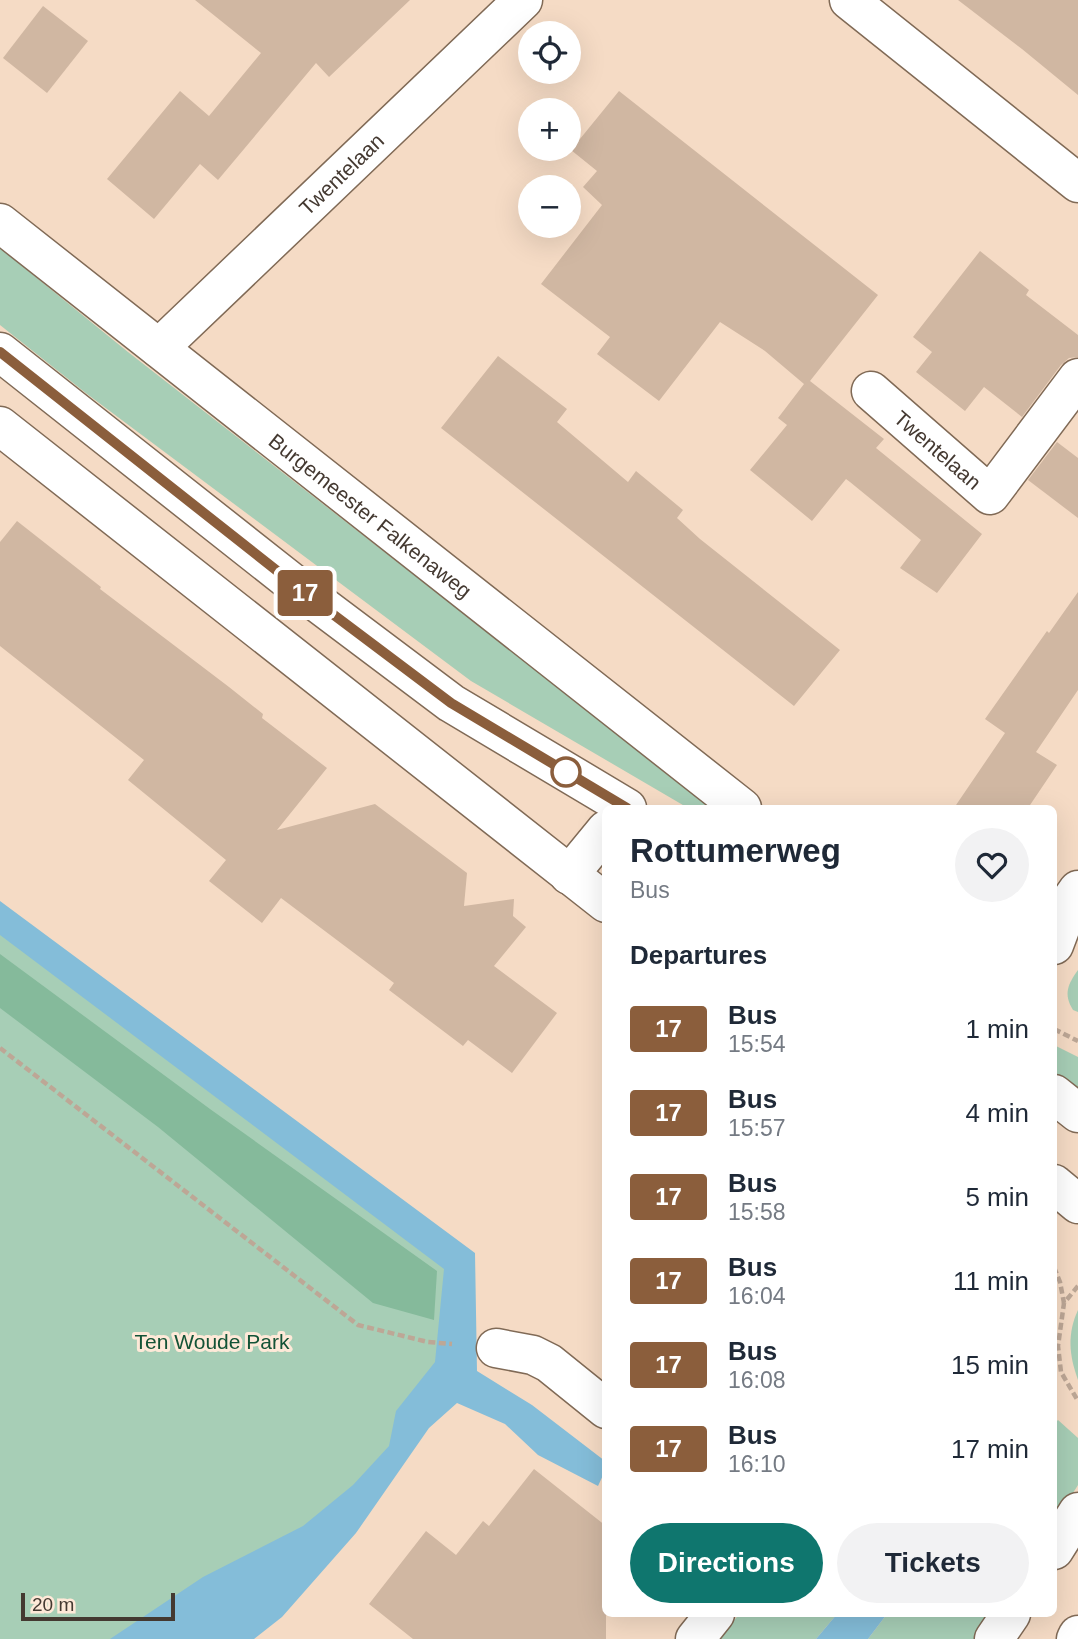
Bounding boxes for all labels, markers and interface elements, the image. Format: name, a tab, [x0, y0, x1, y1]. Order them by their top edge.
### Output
map controls	[518, 21, 581, 238]
button: locate	[518, 21, 581, 84]
button: +	[518, 98, 581, 161]
street label: Twentelaan	[294, 128, 388, 219]
button: −	[518, 175, 581, 238]
street label: Twentelaan	[890, 406, 986, 494]
street label: Burgemeester Falkenaweg	[265, 428, 476, 602]
line badge: 17	[274, 570, 336, 616]
text: 17	[292, 579, 318, 606]
unlabelled marker	[551, 757, 581, 787]
button: heart	[955, 828, 1029, 902]
text: Rottumerweg	[630, 832, 841, 869]
text: Bus	[630, 877, 670, 903]
text: Departures	[630, 940, 767, 970]
text: Bus	[728, 1000, 777, 1030]
text: 1 min	[965, 1014, 1029, 1044]
text: 17	[655, 1015, 682, 1042]
text: 15:54	[728, 1031, 786, 1057]
text: Bus	[728, 1084, 777, 1114]
text: 4 min	[965, 1098, 1029, 1128]
text: 17	[655, 1099, 682, 1126]
text: 15:57	[728, 1115, 786, 1141]
text: Bus	[728, 1168, 777, 1198]
text: 5 min	[965, 1182, 1029, 1212]
text: 17	[655, 1183, 682, 1210]
text: 15:58	[728, 1199, 786, 1225]
text: Bus	[728, 1252, 777, 1282]
text: 11 min	[953, 1266, 1029, 1296]
text: 17	[655, 1267, 682, 1294]
text: 16:04	[728, 1283, 786, 1309]
park label: Ten Woude Park	[135, 1330, 290, 1353]
text: Bus	[728, 1336, 777, 1366]
text: 15 min	[951, 1350, 1029, 1380]
text: 17	[655, 1351, 682, 1378]
text: 16:08	[728, 1367, 786, 1393]
text: Bus	[728, 1420, 777, 1450]
text: 17 min	[951, 1434, 1029, 1464]
text: 17	[655, 1435, 682, 1462]
text: 16:10	[728, 1451, 786, 1477]
button: Directions	[630, 1523, 823, 1603]
button: Tickets	[837, 1523, 1029, 1603]
scale bar	[21, 1590, 175, 1622]
text: 20 m	[32, 1594, 74, 1615]

